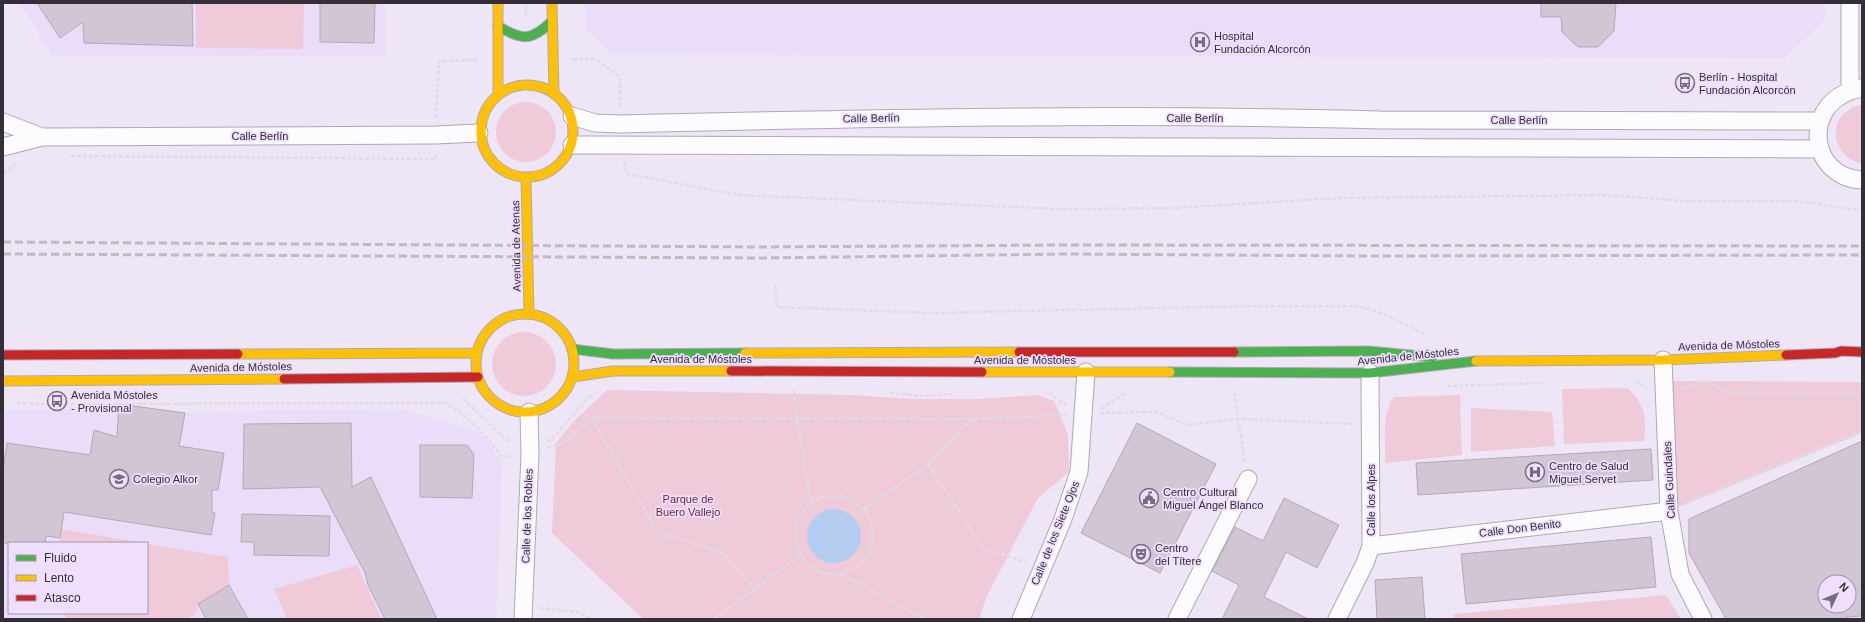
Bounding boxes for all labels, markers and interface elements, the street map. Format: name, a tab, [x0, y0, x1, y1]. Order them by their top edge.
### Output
place label: Hospital Fundación Alcorcón	[1214, 30, 1311, 55]
hospital icon: Hospital Fundación Alcorcón	[1189, 31, 1211, 53]
place label: Berlín - Hospital Fundación Alcorcón	[1699, 71, 1796, 96]
bus stop icon: Berlín - Hospital Fundación Alcorcón	[1674, 72, 1696, 94]
street label: Calle Berlín	[842, 112, 900, 124]
street label: Calle Berlín	[1167, 112, 1223, 124]
street label: Calle Berlín	[1491, 114, 1547, 126]
street label: Calle Berlín	[232, 130, 288, 142]
street label: Avenida de Atenas	[509, 200, 523, 292]
street label: Avenida de Móstoles	[1678, 337, 1781, 353]
street label: Avenida de Móstoles	[1357, 345, 1460, 367]
street label: Avenida de Móstoles	[650, 353, 752, 365]
street label: Avenida de Móstoles	[974, 354, 1076, 366]
street label: Avenida de Móstoles	[190, 360, 293, 374]
place label: Avenida Móstoles - Provisional	[71, 389, 158, 414]
bus stop icon: Avenida Móstoles - Provisional	[46, 390, 68, 412]
street label: Calle Guindales	[1661, 440, 1677, 519]
place label: Centro de Salud Miguel Servet	[1549, 460, 1629, 485]
hospital icon: Centro de Salud Miguel Servet	[1524, 461, 1546, 483]
street label: Calle los Alpes	[1365, 463, 1377, 536]
school or university icon: Colegio Alkor	[108, 468, 130, 490]
street label: Calle de los Robles	[519, 468, 535, 564]
place label: Colegio Alkor	[133, 473, 198, 485]
street label: Calle de los Siete Ojos	[1029, 479, 1082, 587]
place label: Centro Cultural Miguel Ángel Blanco	[1163, 486, 1263, 511]
public building icon: Centro Cultural Miguel Ángel Blanco	[1138, 487, 1160, 509]
park label: Parque de Buero Vallejo	[656, 493, 720, 518]
street label: Calle Don Benito	[1478, 517, 1562, 539]
legend	[8, 542, 148, 614]
place label: Centro del Títere	[1155, 542, 1201, 567]
theatre icon: Centro del Títere	[1130, 543, 1152, 565]
text: Fluido	[44, 551, 77, 565]
text: Lento	[44, 571, 74, 585]
north arrow	[1817, 574, 1857, 614]
text: N	[1837, 580, 1851, 594]
text: Atasco	[44, 591, 81, 605]

